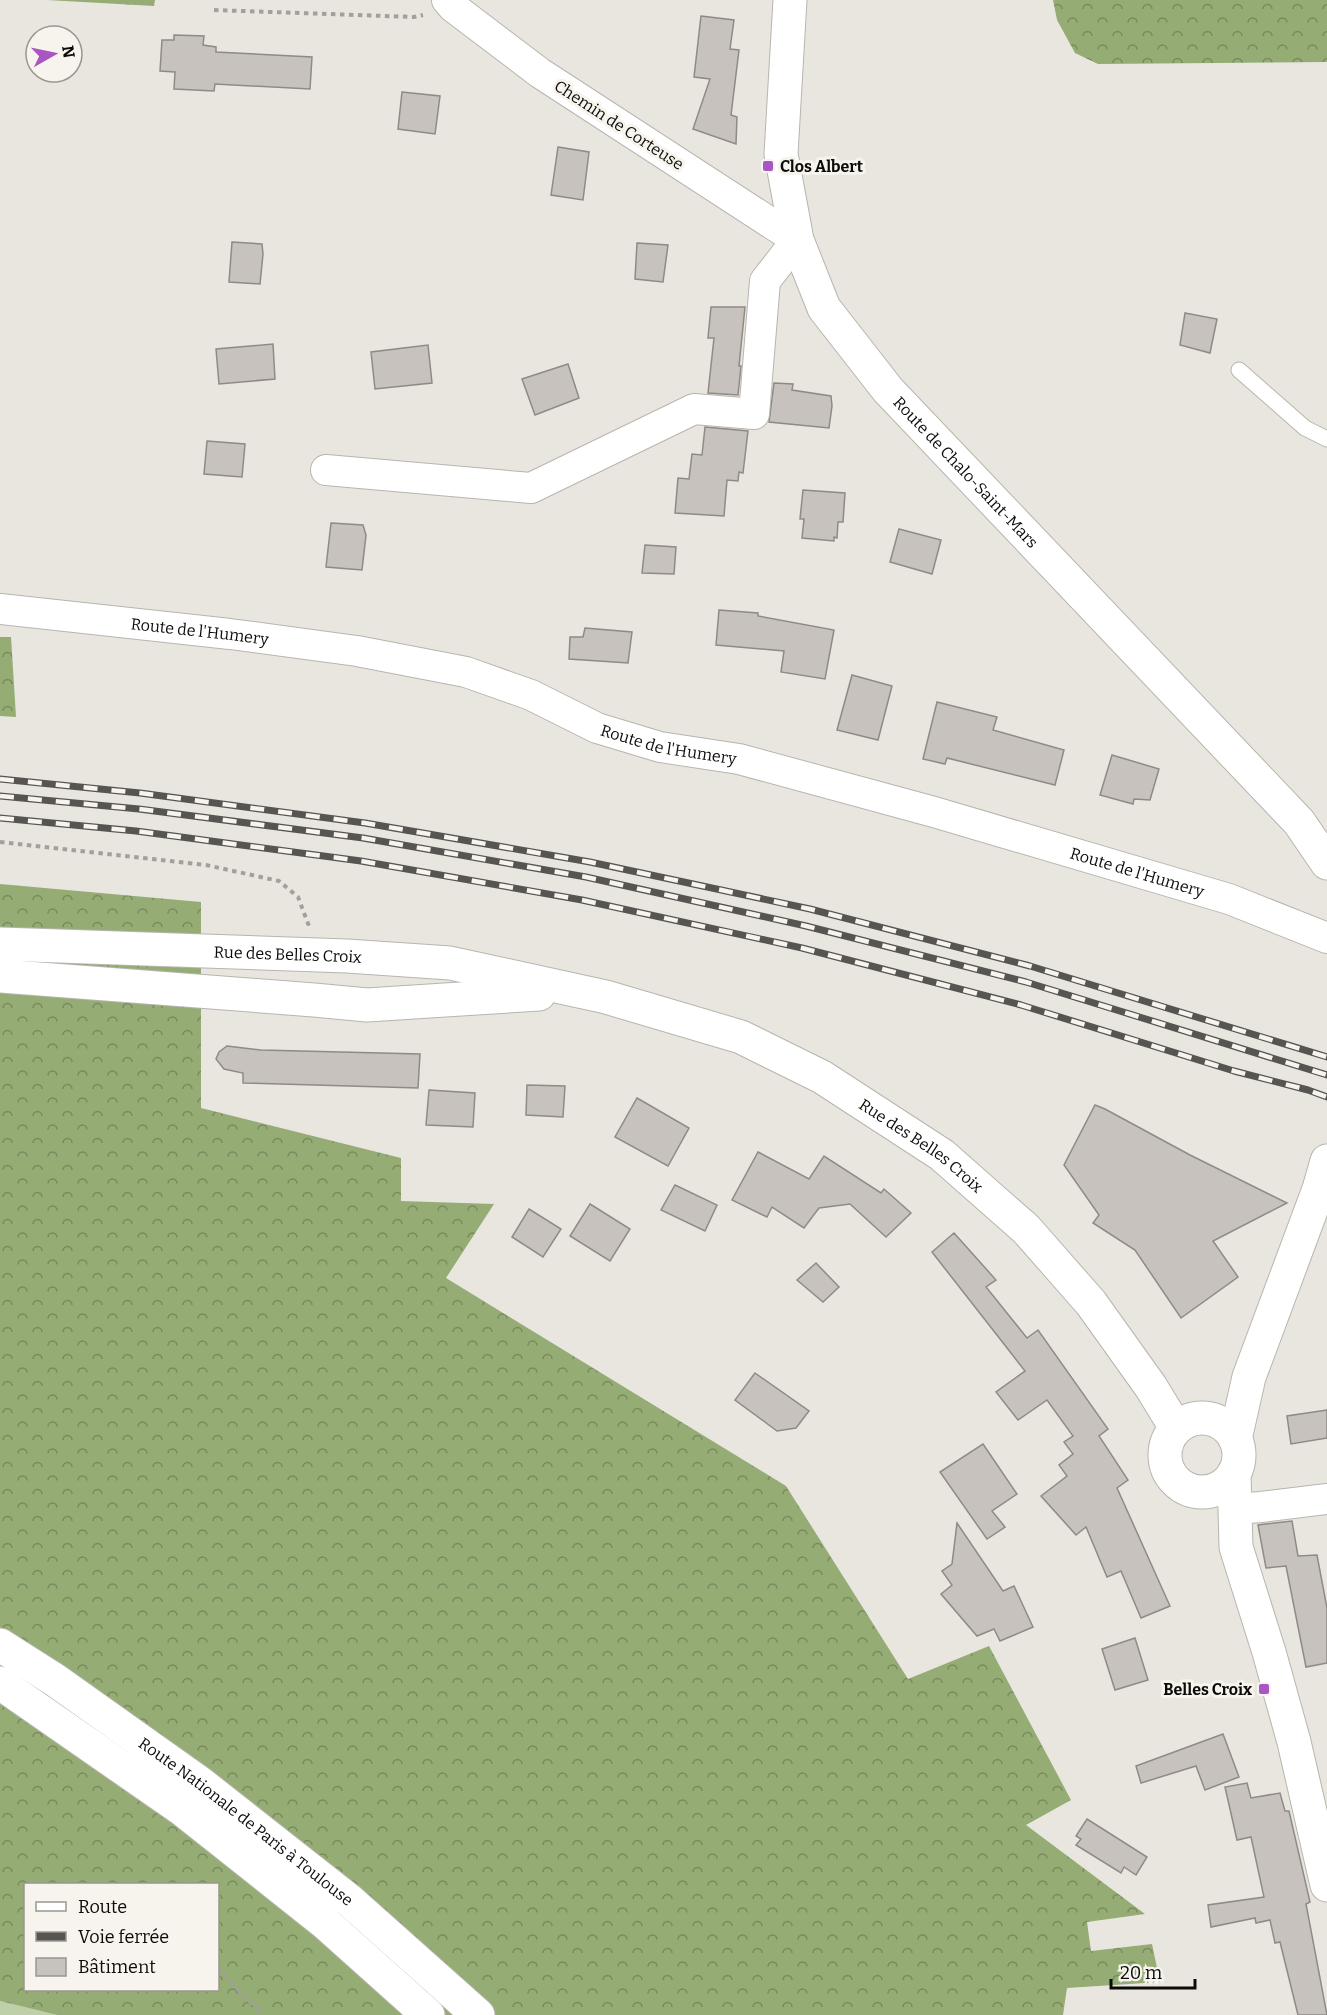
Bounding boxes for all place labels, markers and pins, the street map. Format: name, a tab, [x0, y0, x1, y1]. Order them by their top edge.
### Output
place label: Clos Albert	[780, 157, 864, 176]
marker: Clos Albert	[761, 159, 775, 173]
place label: Belles Croix	[1163, 1680, 1252, 1699]
marker: Belles Croix	[1257, 1682, 1271, 1696]

